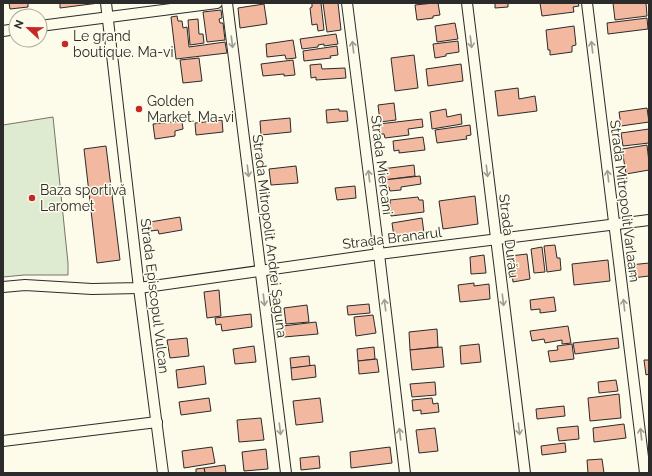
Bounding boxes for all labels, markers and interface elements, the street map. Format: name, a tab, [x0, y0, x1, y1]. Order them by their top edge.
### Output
north arrow	[8, 8, 48, 48]
text: N	[12, 18, 27, 31]
place label: Le grand boutique. Ma-vi	[73, 28, 174, 60]
one-way arrow	[228, 35, 235, 48]
one-way arrow	[468, 35, 475, 48]
marker: Le grand boutique. Ma-vi	[60, 39, 70, 49]
one-way arrow	[349, 41, 357, 54]
one-way arrow	[588, 41, 596, 54]
place label: Golden Market. Ma-vi	[147, 93, 234, 125]
marker: Golden Market. Ma-vi	[134, 104, 144, 114]
street label: Strada Miercani	[368, 114, 396, 216]
street label: Strada Mitropolit Varlaam	[607, 119, 643, 283]
street label: Strada Mitropolit Andrei Șaguna	[250, 133, 290, 339]
one-way arrow	[244, 164, 252, 177]
one-way arrow	[483, 164, 491, 177]
one-way arrow	[365, 170, 373, 183]
one-way arrow	[604, 170, 612, 183]
place label: Baza sportivă Laromet	[40, 182, 126, 214]
marker: Baza sportivă Laromet	[27, 193, 37, 203]
street label: Strada Durău	[496, 193, 522, 279]
street label: Strada Episcopul Vulcan	[138, 217, 172, 375]
street label: Strada Branarul	[341, 224, 443, 252]
one-way arrow	[260, 293, 268, 306]
one-way arrow	[499, 293, 507, 306]
one-way arrow	[381, 299, 389, 312]
one-way arrow	[621, 299, 628, 312]
one-way arrow	[276, 422, 284, 435]
one-way arrow	[515, 422, 523, 435]
one-way arrow	[396, 428, 404, 441]
one-way arrow	[637, 428, 644, 441]

